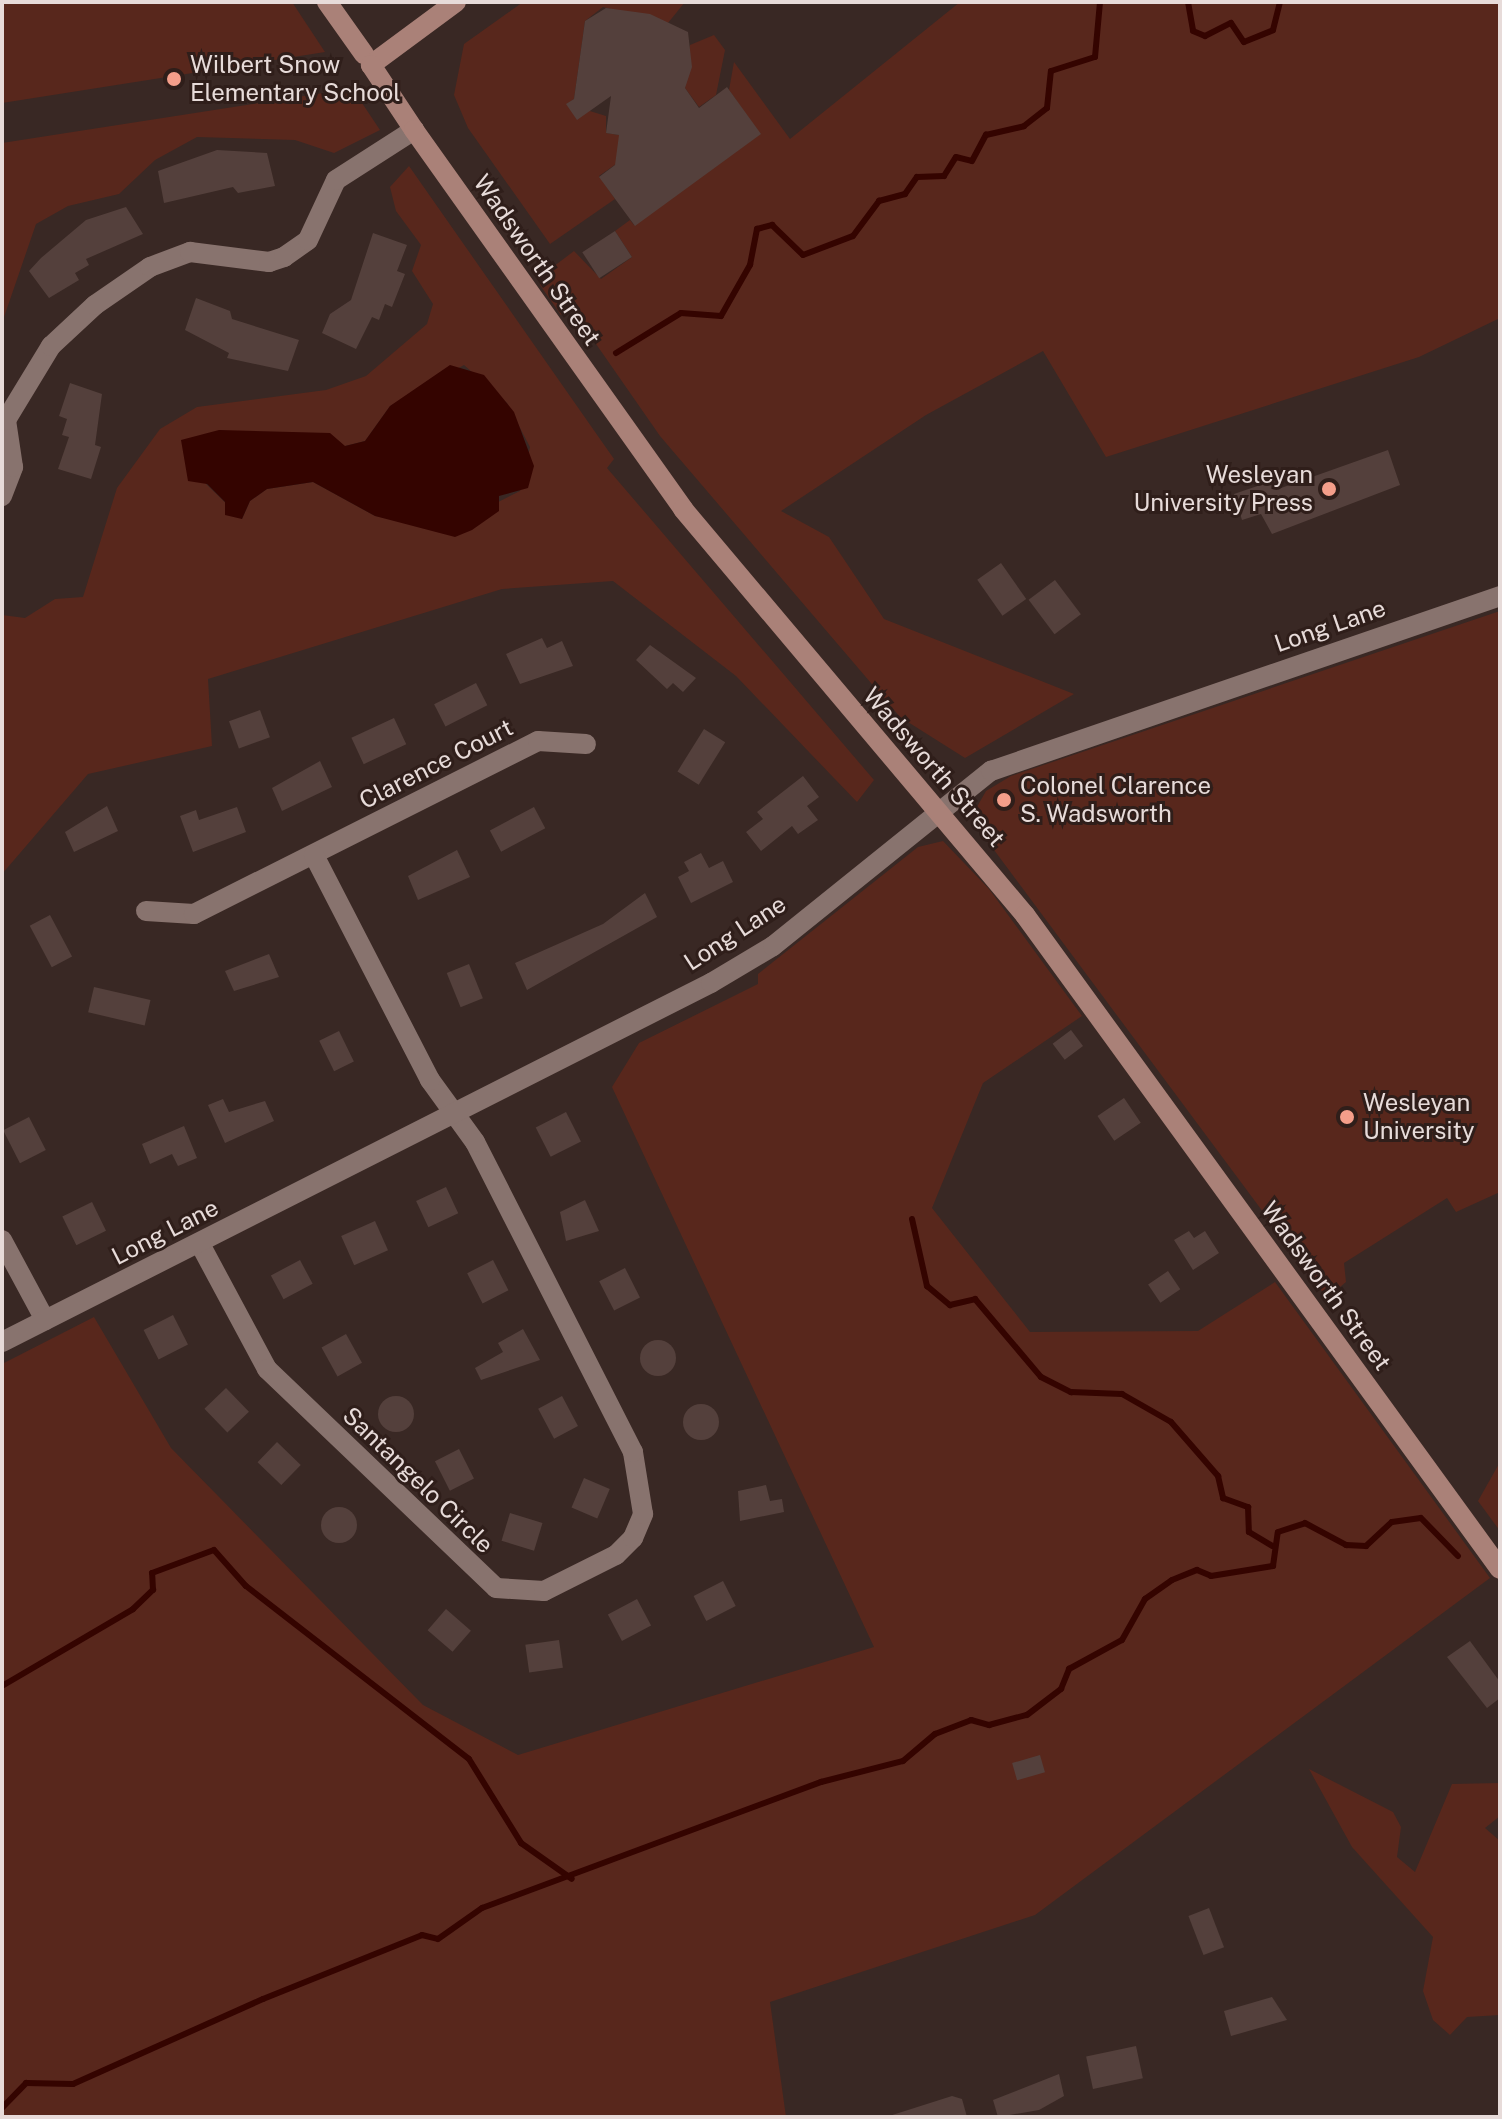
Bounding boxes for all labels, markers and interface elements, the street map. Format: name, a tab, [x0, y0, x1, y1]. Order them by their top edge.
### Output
place label: Wilbert Snow Elementary School	[190, 51, 401, 107]
marker: Wilbert Snow Elementary School	[165, 70, 183, 88]
street label: Wadsworth Street	[467, 169, 607, 351]
place label: Wesleyan University Press	[1133, 461, 1313, 517]
marker: Wesleyan University Press	[1320, 480, 1338, 498]
street label: Long Lane	[1271, 594, 1389, 658]
street label: Wadsworth Street	[857, 681, 1011, 853]
street label: Clarence Court	[354, 713, 518, 815]
place label: Colonel Clarence S. Wadsworth	[1020, 772, 1211, 828]
marker: Colonel Clarence S. Wadsworth	[995, 791, 1013, 809]
street label: Long Lane	[679, 889, 791, 977]
place label: Wesleyan University	[1363, 1089, 1475, 1145]
marker: Wesleyan University	[1338, 1108, 1356, 1126]
street label: Long Lane	[107, 1193, 223, 1271]
street label: Wadsworth Street	[1255, 1196, 1397, 1376]
street label: Santangelo Circle	[337, 1401, 499, 1559]

